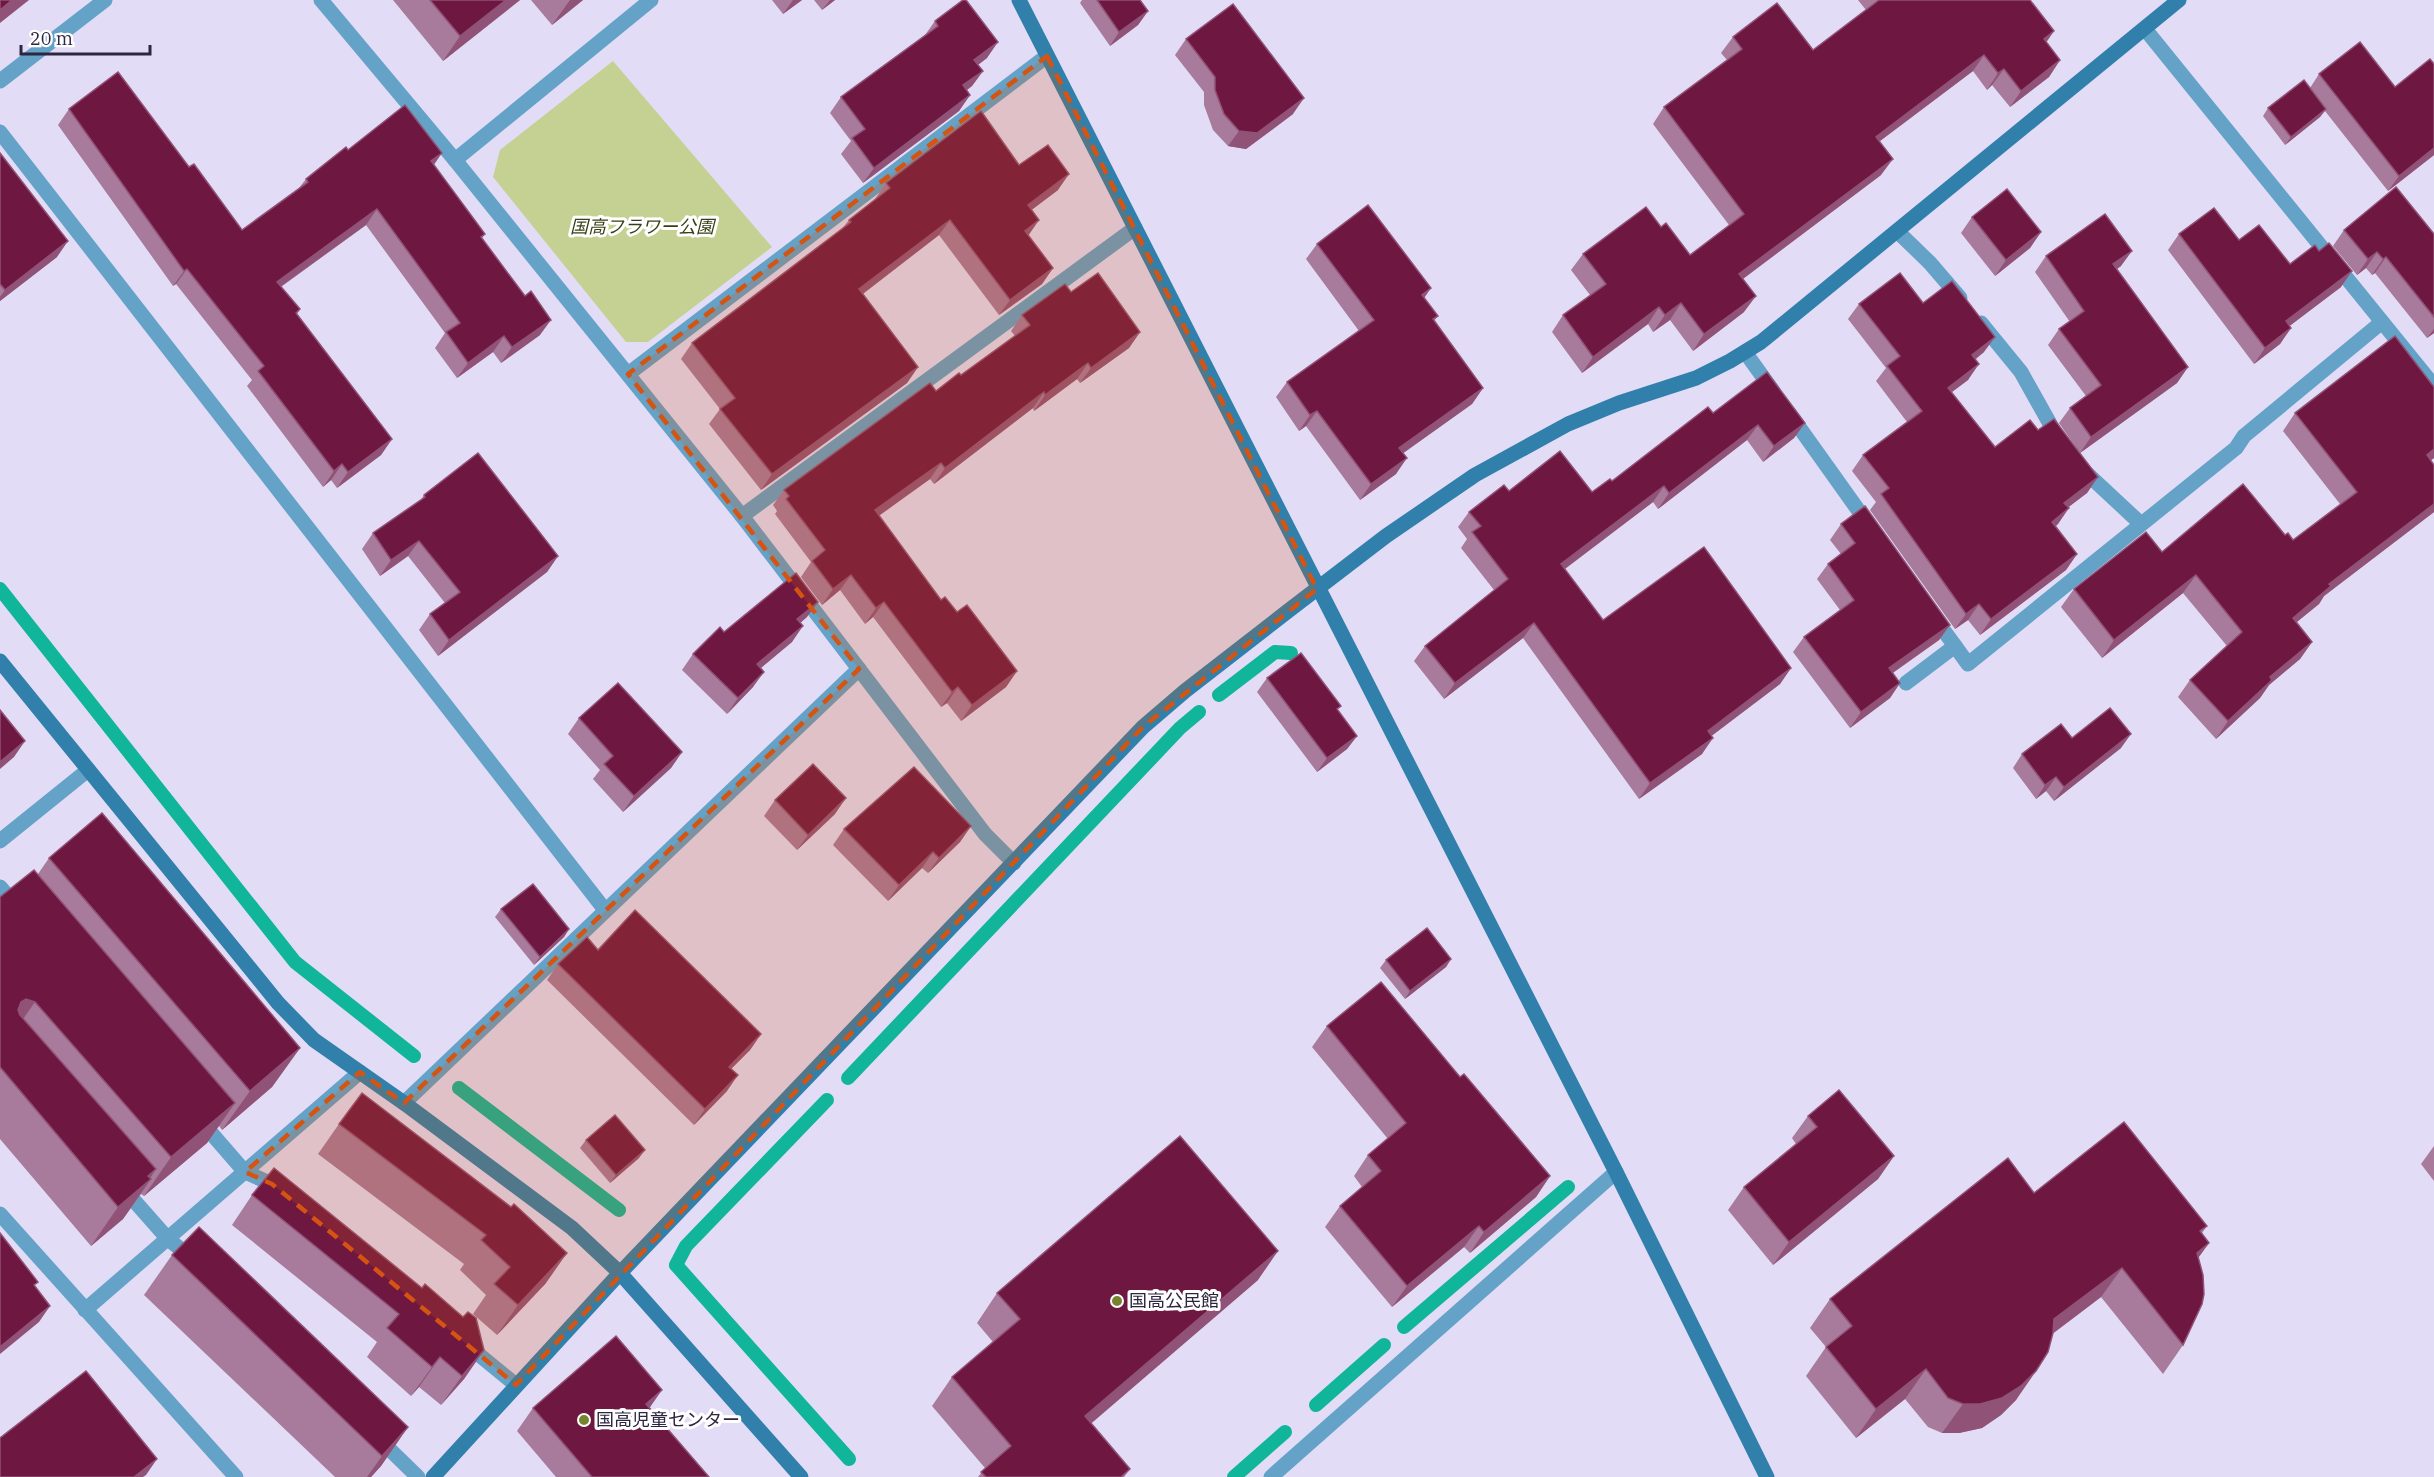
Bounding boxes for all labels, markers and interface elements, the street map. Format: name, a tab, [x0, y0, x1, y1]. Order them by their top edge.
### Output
scale bar	[21, 18, 150, 56]
text: 20 m	[30, 27, 73, 50]
park label: 国高フラワー公園	[570, 215, 717, 238]
place label: 国高公民館	[1129, 1289, 1219, 1312]
marker: 国高公民館	[1110, 1294, 1124, 1308]
place label: 国高児童センター	[596, 1408, 740, 1431]
marker: 国高児童センター	[577, 1413, 591, 1427]

